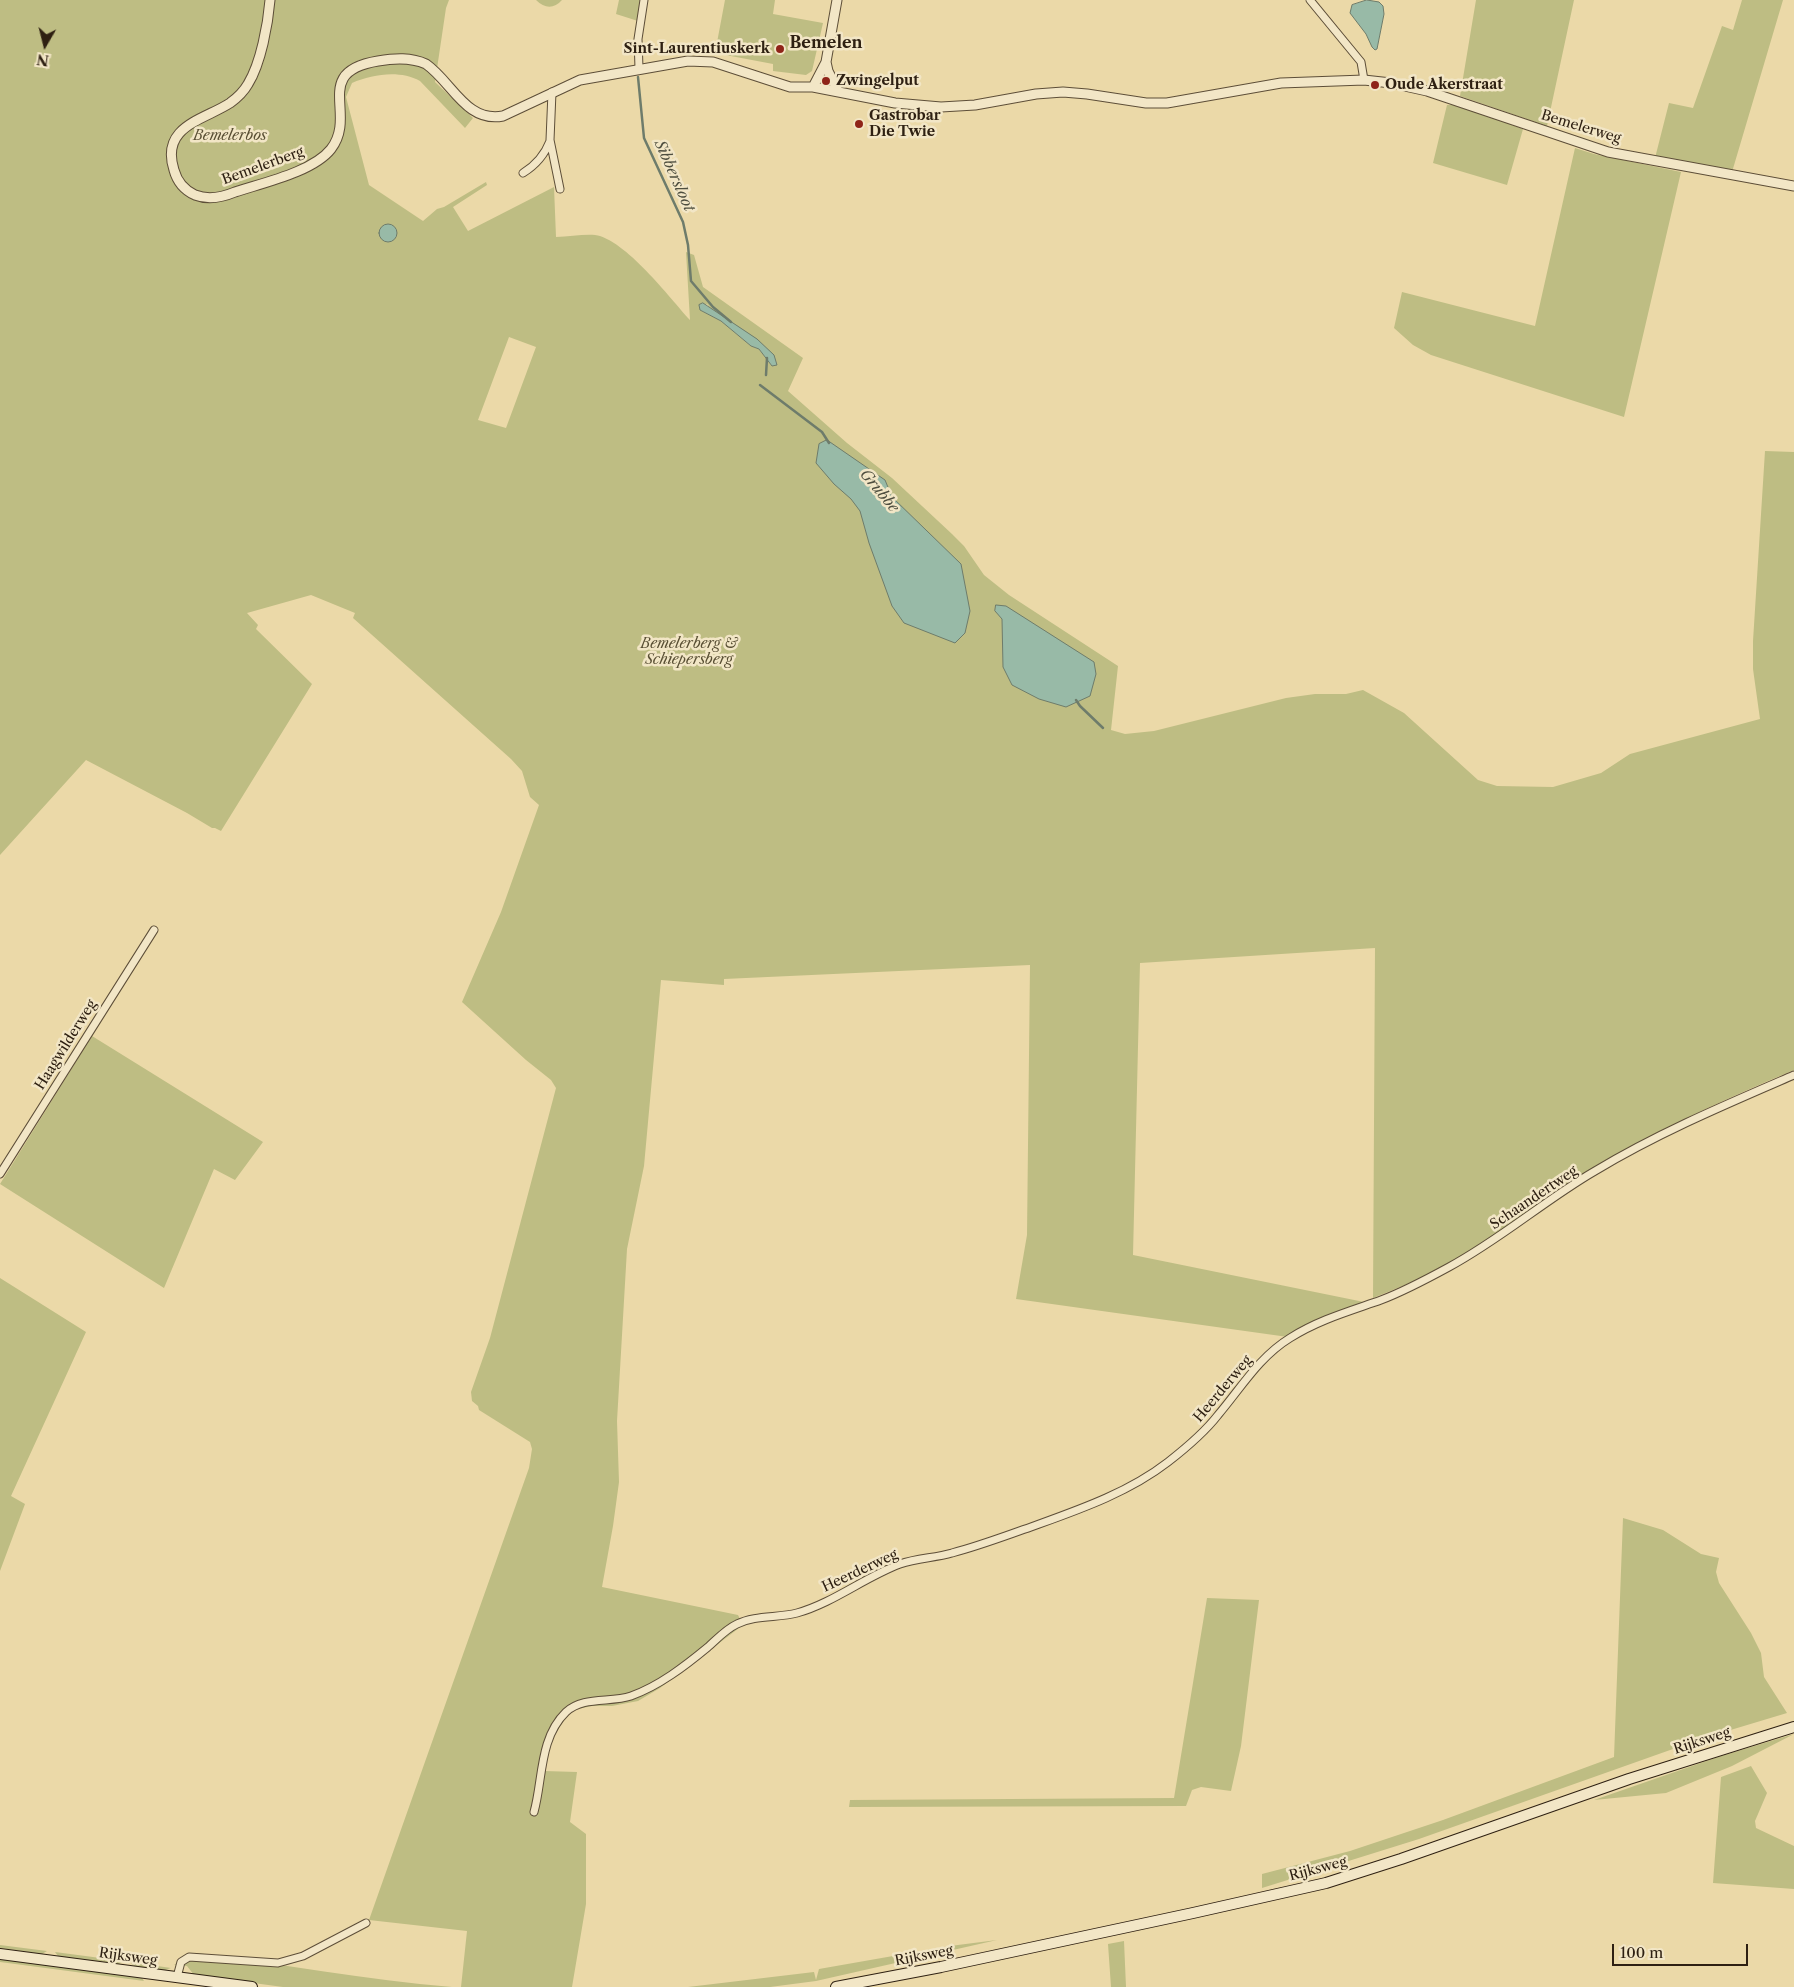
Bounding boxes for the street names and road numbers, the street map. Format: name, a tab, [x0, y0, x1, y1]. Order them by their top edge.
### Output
street label: Bemelerweg	[1539, 107, 1623, 147]
street label: Bemelerberg	[220, 143, 306, 189]
street label: Haagwilderweg	[32, 997, 100, 1093]
street label: Schaandertweg	[1487, 1163, 1581, 1233]
street label: Heerderweg	[1190, 1352, 1256, 1426]
street label: Heerderweg	[819, 1546, 901, 1596]
street label: Rijksweg	[1671, 1724, 1733, 1758]
street label: Rijksweg	[1287, 1853, 1349, 1885]
street label: Rijksweg	[893, 1942, 955, 1970]
street label: Rijksweg	[98, 1945, 158, 1969]

